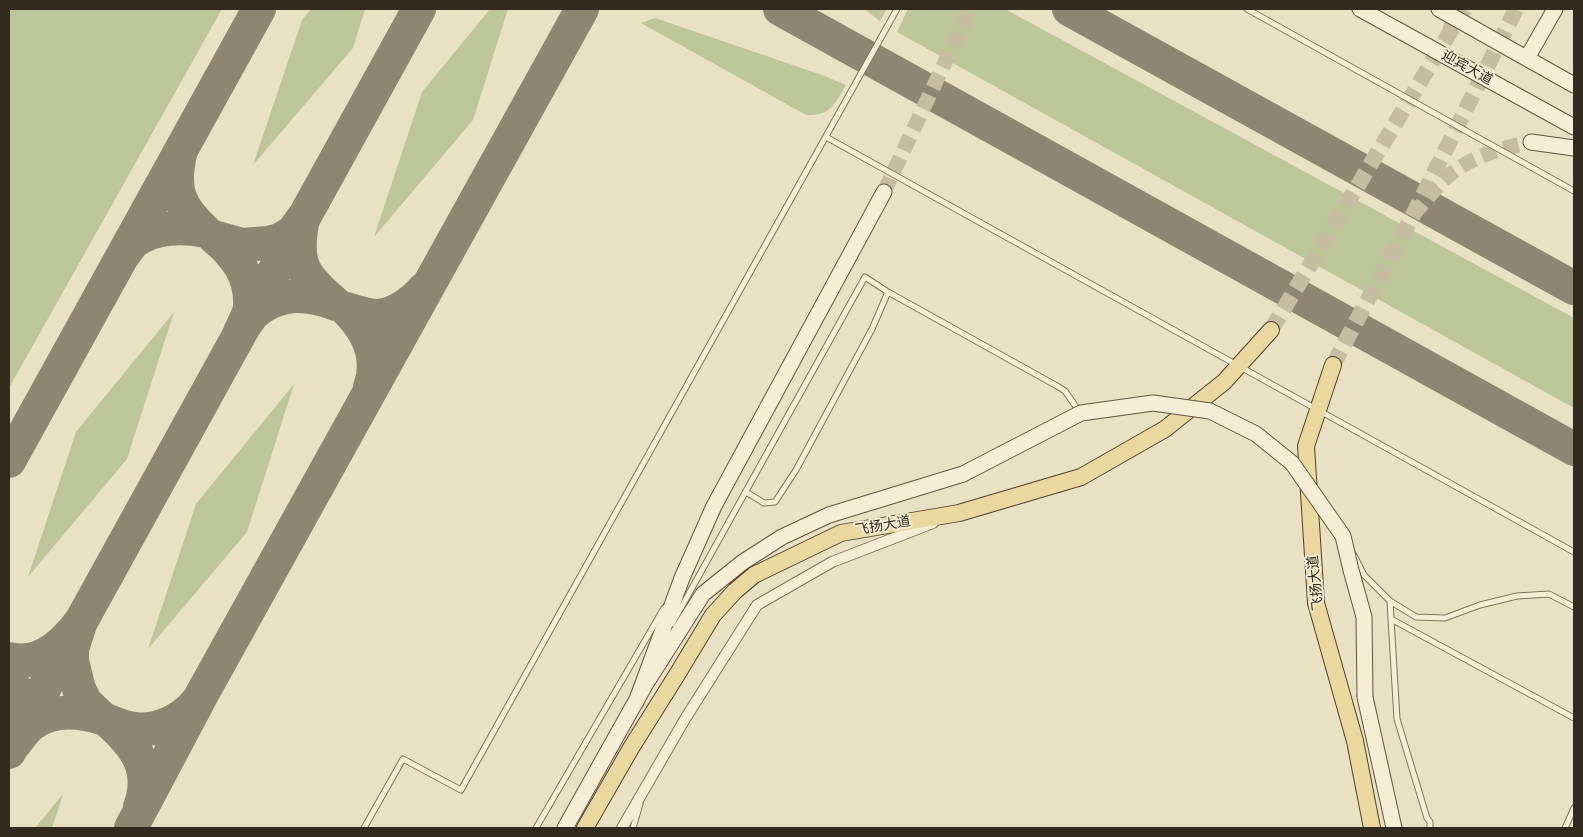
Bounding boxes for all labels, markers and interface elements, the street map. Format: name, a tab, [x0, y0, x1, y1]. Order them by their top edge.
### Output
street label: 迎宾大道	[1438, 47, 1496, 89]
street label: 飞扬大道	[854, 513, 912, 539]
street label: 飞扬大道	[1305, 554, 1327, 612]

